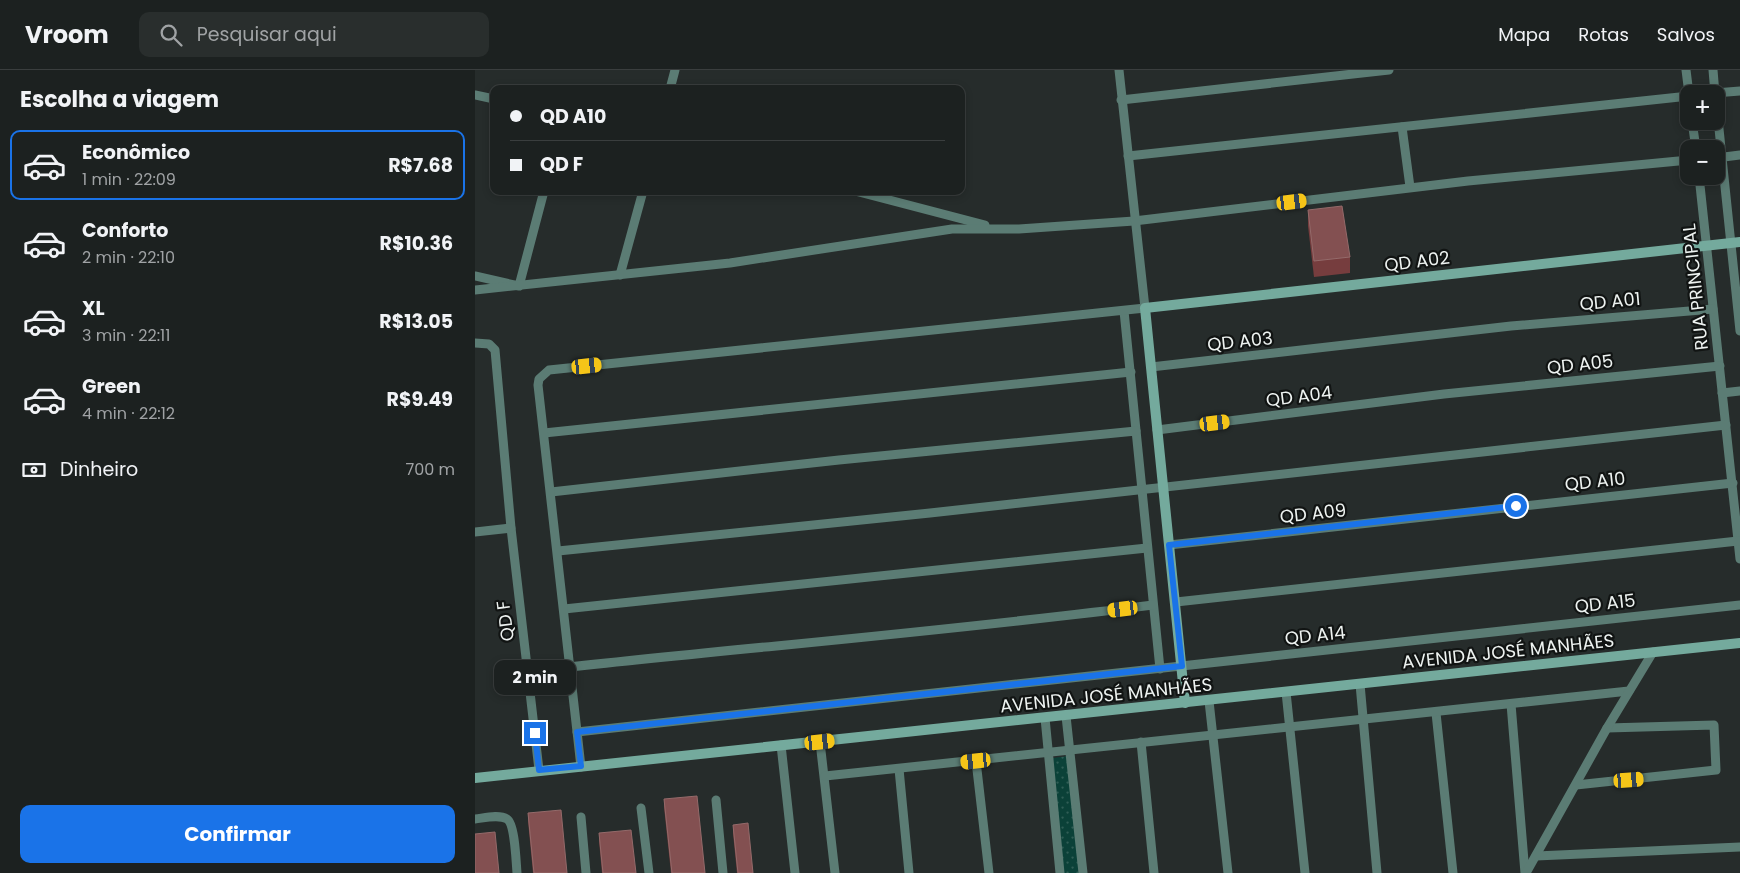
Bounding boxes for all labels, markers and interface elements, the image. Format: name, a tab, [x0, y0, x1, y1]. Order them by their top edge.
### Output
search box	[139, 12, 489, 57]
text: Vroom	[25, 18, 109, 51]
icon: search	[157, 21, 185, 49]
text: Pesquisar aqui	[197, 21, 337, 48]
text: Mapa	[1498, 22, 1550, 47]
text: Rotas	[1578, 22, 1629, 47]
text: Salvos	[1657, 22, 1715, 47]
text: Escolha a viagem	[20, 84, 219, 115]
map controls	[1680, 85, 1725, 185]
button: +	[1680, 85, 1725, 130]
text: QD A10	[540, 103, 606, 130]
text: Econômico	[82, 139, 190, 166]
button: −	[1680, 140, 1725, 185]
icon: car	[22, 143, 67, 188]
text: QD F	[540, 151, 583, 178]
text: R$7.68	[388, 152, 453, 179]
text: 1 min · 22:09	[82, 168, 176, 191]
car	[1276, 193, 1307, 211]
text: Conforto	[82, 217, 168, 244]
icon: car	[22, 221, 67, 266]
street label: RUA PRINCIPAL	[1676, 222, 1714, 352]
text: R$10.36	[380, 230, 453, 257]
street label: QD A02	[1383, 245, 1451, 277]
text: 2 min · 22:10	[82, 246, 175, 269]
street label: QD A01	[1579, 286, 1641, 316]
text: XL	[82, 295, 105, 322]
icon: car	[22, 299, 67, 344]
text: R$13.05	[379, 308, 453, 335]
text: 3 min · 22:11	[82, 324, 170, 347]
street label: QD A03	[1206, 325, 1274, 357]
street label: QD A05	[1546, 348, 1614, 380]
car	[571, 357, 602, 375]
text: Green	[82, 373, 141, 400]
icon: car	[22, 377, 67, 422]
street label: QD A04	[1264, 380, 1334, 412]
text: R$9.49	[387, 386, 453, 413]
text: 4 min · 22:12	[82, 402, 175, 425]
car	[1199, 414, 1230, 432]
icon: cash	[20, 456, 48, 484]
text: Dinheiro	[60, 456, 138, 483]
text: 700 m	[405, 458, 455, 481]
street label: QD A10	[1563, 465, 1627, 497]
route start	[1505, 495, 1527, 517]
street label: QD A09	[1279, 497, 1347, 529]
street label: QD A15	[1573, 587, 1637, 619]
street label: QD F	[490, 599, 520, 643]
car	[1107, 600, 1138, 618]
street label: QD A14	[1283, 619, 1347, 651]
street label: AVENIDA JOSÉ MANHÃES	[1401, 627, 1615, 675]
callout: 2 min	[494, 660, 576, 696]
text: 2 min	[513, 666, 557, 689]
street label: AVENIDA JOSÉ MANHÃES	[999, 671, 1213, 719]
route end	[524, 722, 546, 744]
car	[804, 733, 835, 751]
car	[960, 752, 991, 770]
car	[1613, 771, 1644, 789]
button: Confirmar	[20, 805, 455, 863]

